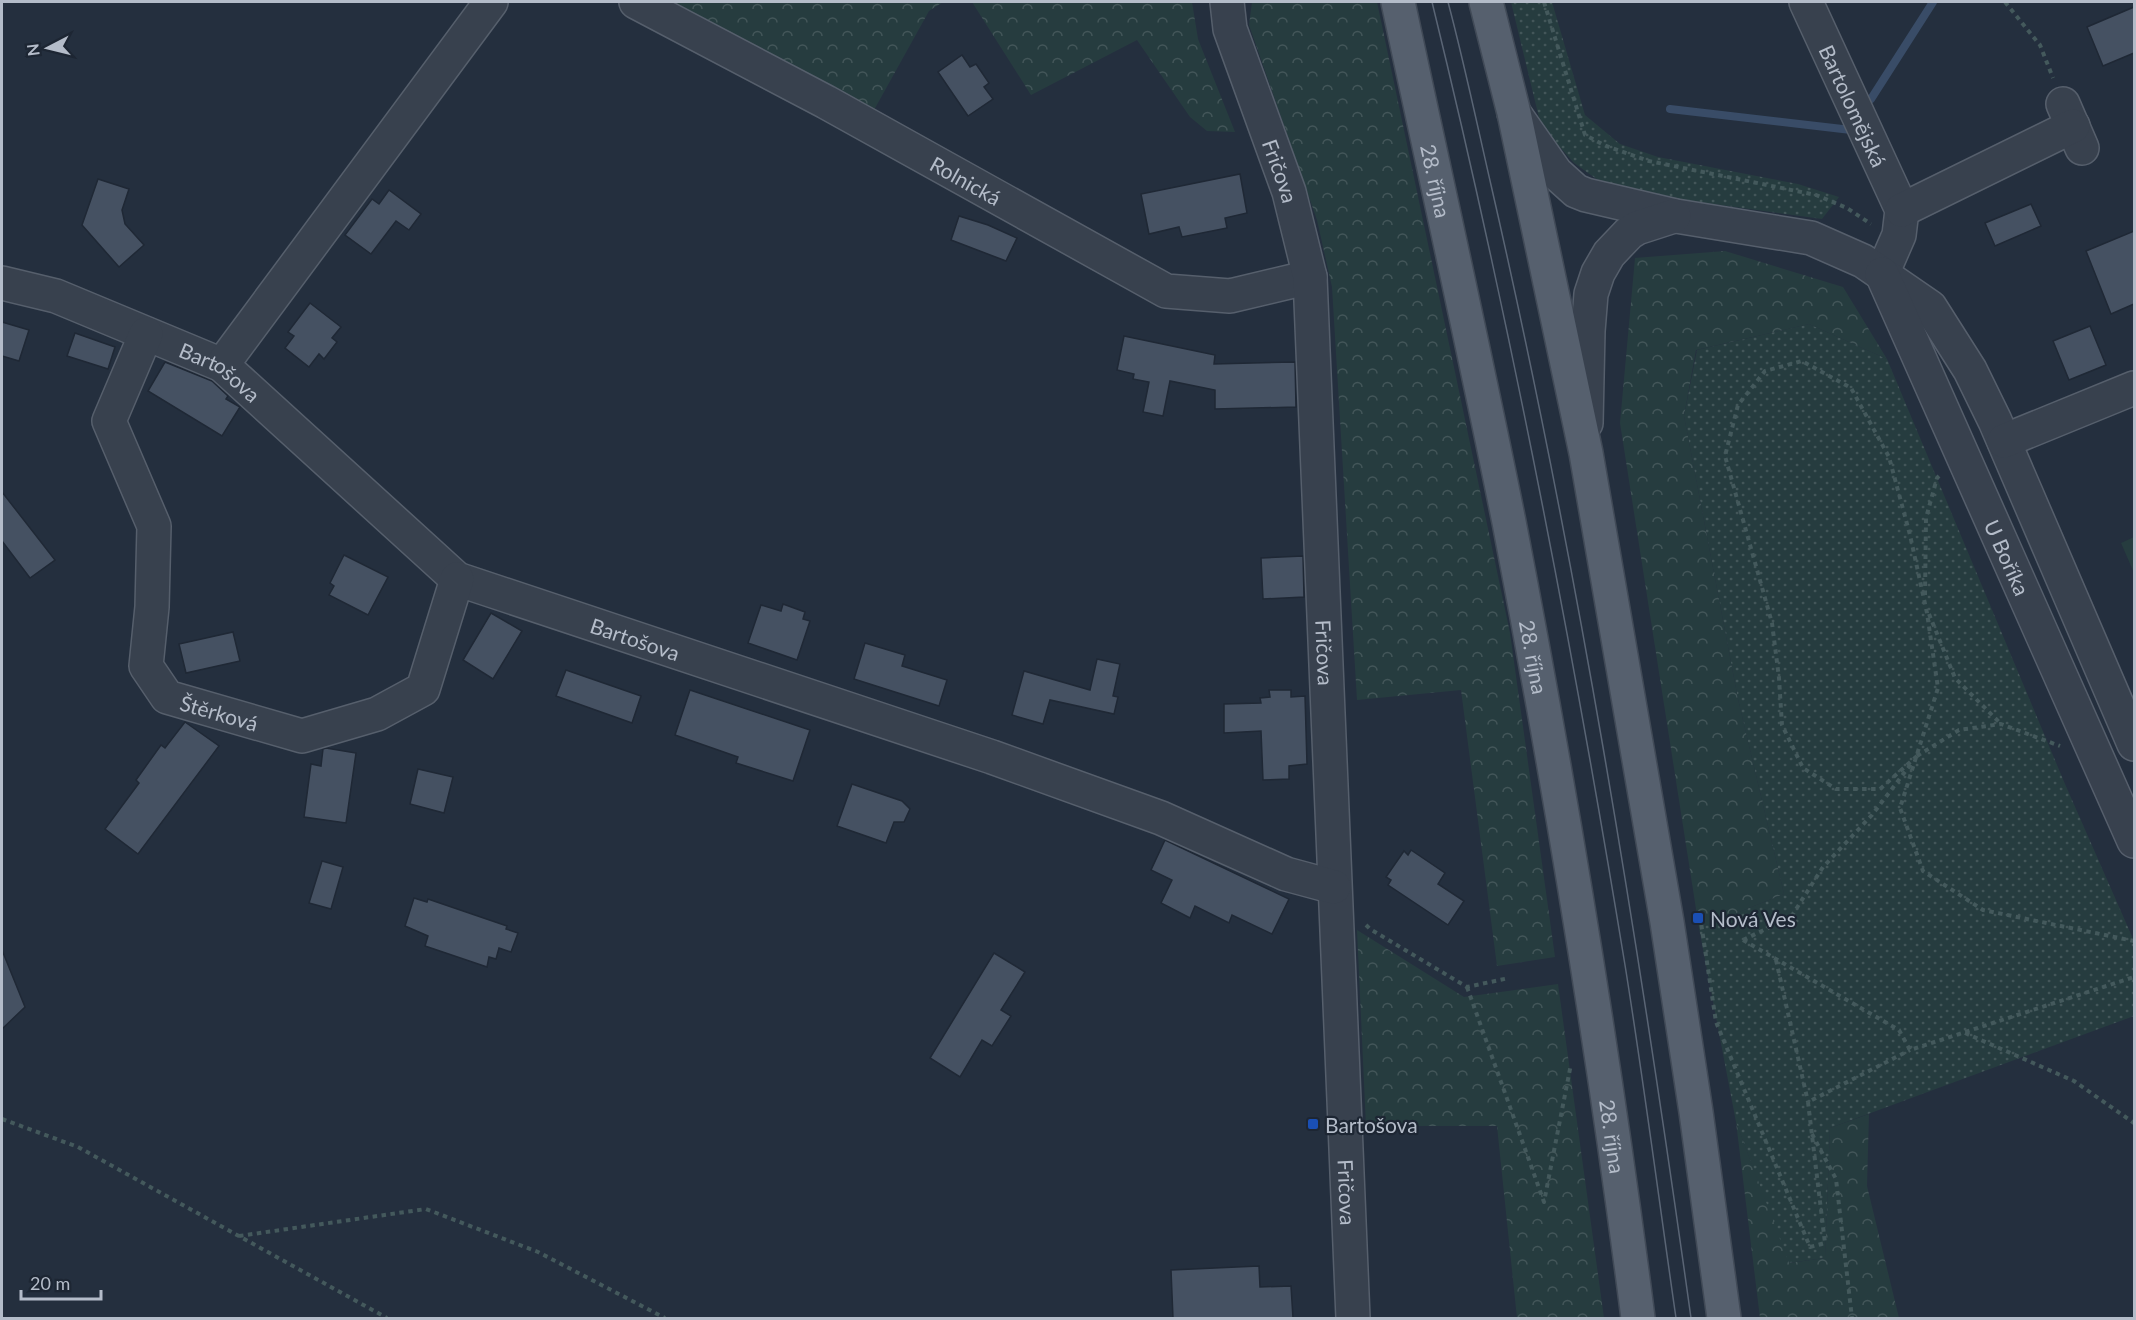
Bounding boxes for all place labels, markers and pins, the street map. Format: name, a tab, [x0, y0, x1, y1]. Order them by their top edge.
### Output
place label: Nová Ves	[1710, 906, 1796, 931]
marker: Nová Ves	[1691, 911, 1705, 925]
place label: Bartošova	[1325, 1112, 1418, 1137]
marker: Bartošova	[1306, 1117, 1320, 1131]

